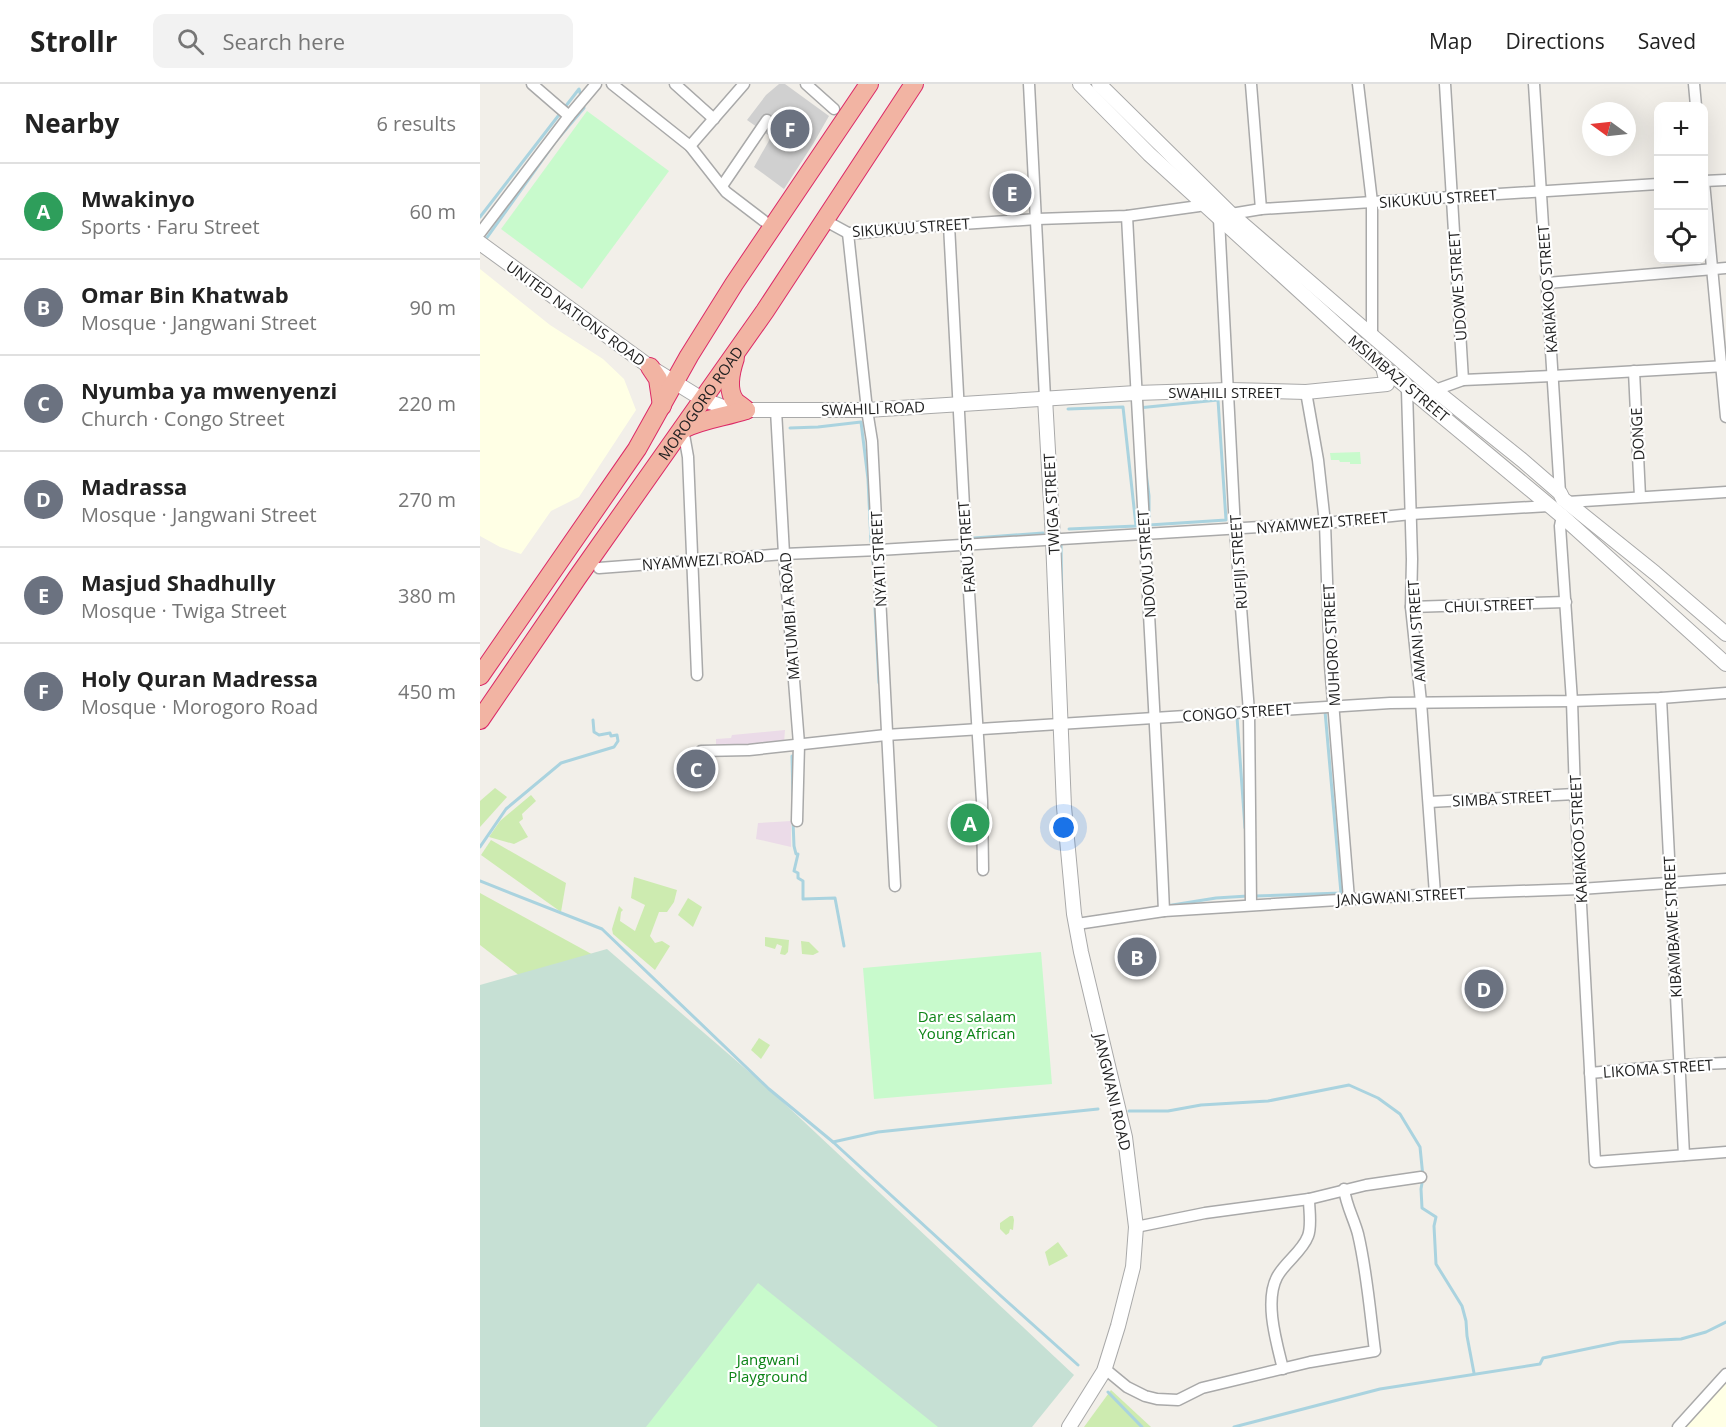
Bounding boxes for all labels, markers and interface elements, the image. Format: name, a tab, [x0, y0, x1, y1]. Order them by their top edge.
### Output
search box	[153, 14, 573, 68]
text: Strollr	[30, 22, 117, 60]
icon: search	[174, 25, 207, 58]
text: Search here	[222, 26, 345, 56]
text: Map	[1429, 27, 1472, 55]
text: Directions	[1505, 27, 1605, 55]
text: Saved	[1638, 27, 1696, 55]
north arrow	[1582, 102, 1636, 156]
map controls	[1654, 102, 1708, 264]
button: +	[1654, 102, 1708, 156]
text: Nearby	[24, 105, 119, 141]
pin: F	[770, 106, 810, 152]
text: 6 results	[376, 110, 456, 137]
button: −	[1654, 156, 1708, 210]
pin: E	[992, 170, 1032, 216]
text: Mwakinyo	[81, 183, 195, 213]
street label: SIKUKUU STREET	[1378, 184, 1498, 212]
text: A	[37, 198, 50, 225]
text: 60 m	[409, 198, 456, 225]
button: locate	[1654, 210, 1708, 264]
text: Sports · Faru Street	[81, 213, 260, 240]
street label: SIKUKUU STREET	[851, 213, 971, 241]
street label: KARIAKOO STREET	[1532, 223, 1561, 354]
street label: UDOWE STREET	[1443, 230, 1471, 342]
street label: UNITED NATIONS ROAD	[502, 256, 650, 370]
text: Omar Bin Khatwab	[81, 279, 289, 309]
text: B	[37, 294, 50, 321]
text: 90 m	[409, 294, 456, 321]
text: Mosque · Jangwani Street	[81, 309, 317, 336]
street label: MSIMBAZI STREET	[1344, 330, 1454, 427]
street label: MOROGORO ROAD	[653, 342, 747, 464]
text: Nyumba ya mwenyenzi	[81, 375, 337, 405]
street label: SWAHILI STREET	[1168, 382, 1282, 402]
text: C	[37, 390, 50, 417]
text: 220 m	[398, 390, 456, 417]
street label: SWAHILI ROAD	[821, 396, 925, 420]
text: Church · Congo Street	[81, 405, 285, 432]
street label: DONGE	[1626, 407, 1648, 461]
street label: TWIGA STREET	[1038, 452, 1064, 555]
text: Madrassa	[81, 471, 187, 501]
text: D	[36, 486, 51, 513]
text: 270 m	[398, 486, 456, 513]
street label: FARU STREET	[953, 500, 979, 594]
text: Mosque · Jangwani Street	[81, 501, 317, 528]
street label: NYAMWEZI STREET	[1255, 506, 1389, 538]
street label: NDOVU STREET	[1132, 509, 1160, 619]
street label: NYATI STREET	[865, 510, 891, 608]
street label: RUFIJI STREET	[1225, 513, 1251, 610]
street label: NYAMWEZI ROAD	[641, 546, 765, 574]
street label: MATUMBI A ROAD	[775, 551, 803, 681]
text: Masjud Shadhully	[81, 567, 275, 597]
street label: AMANI STREET	[1402, 578, 1430, 683]
text: E	[38, 582, 49, 609]
text: 380 m	[398, 582, 456, 609]
street label: MUHORO STREET	[1318, 583, 1344, 707]
street label: CHUI STREET	[1444, 593, 1535, 617]
text: Mosque · Twiga Street	[81, 597, 287, 624]
text: Holy Quran Madressa	[81, 663, 318, 693]
text: F	[38, 678, 49, 705]
text: 450 m	[398, 678, 456, 705]
text: Mosque · Morogoro Road	[81, 693, 318, 720]
street label: CONGO STREET	[1182, 698, 1293, 726]
pin: C	[676, 746, 716, 792]
street label: KARIAKOO STREET	[1565, 773, 1591, 904]
street label: SIMBA STREET	[1452, 785, 1553, 811]
pin: A	[950, 800, 990, 846]
your location	[1049, 813, 1078, 842]
street label: KIBAMBAWE STREET	[1658, 855, 1686, 998]
street label: JANGWANI STREET	[1334, 883, 1467, 909]
pin: B	[1118, 934, 1156, 980]
pin: D	[1464, 966, 1504, 1012]
park label: Dar es salaam Young African	[918, 1006, 1016, 1043]
street label: JANGWANI ROAD	[1089, 1029, 1136, 1153]
street label: LIKOMA STREET	[1602, 1054, 1715, 1082]
park label: Jangwani Playground	[728, 1349, 808, 1386]

